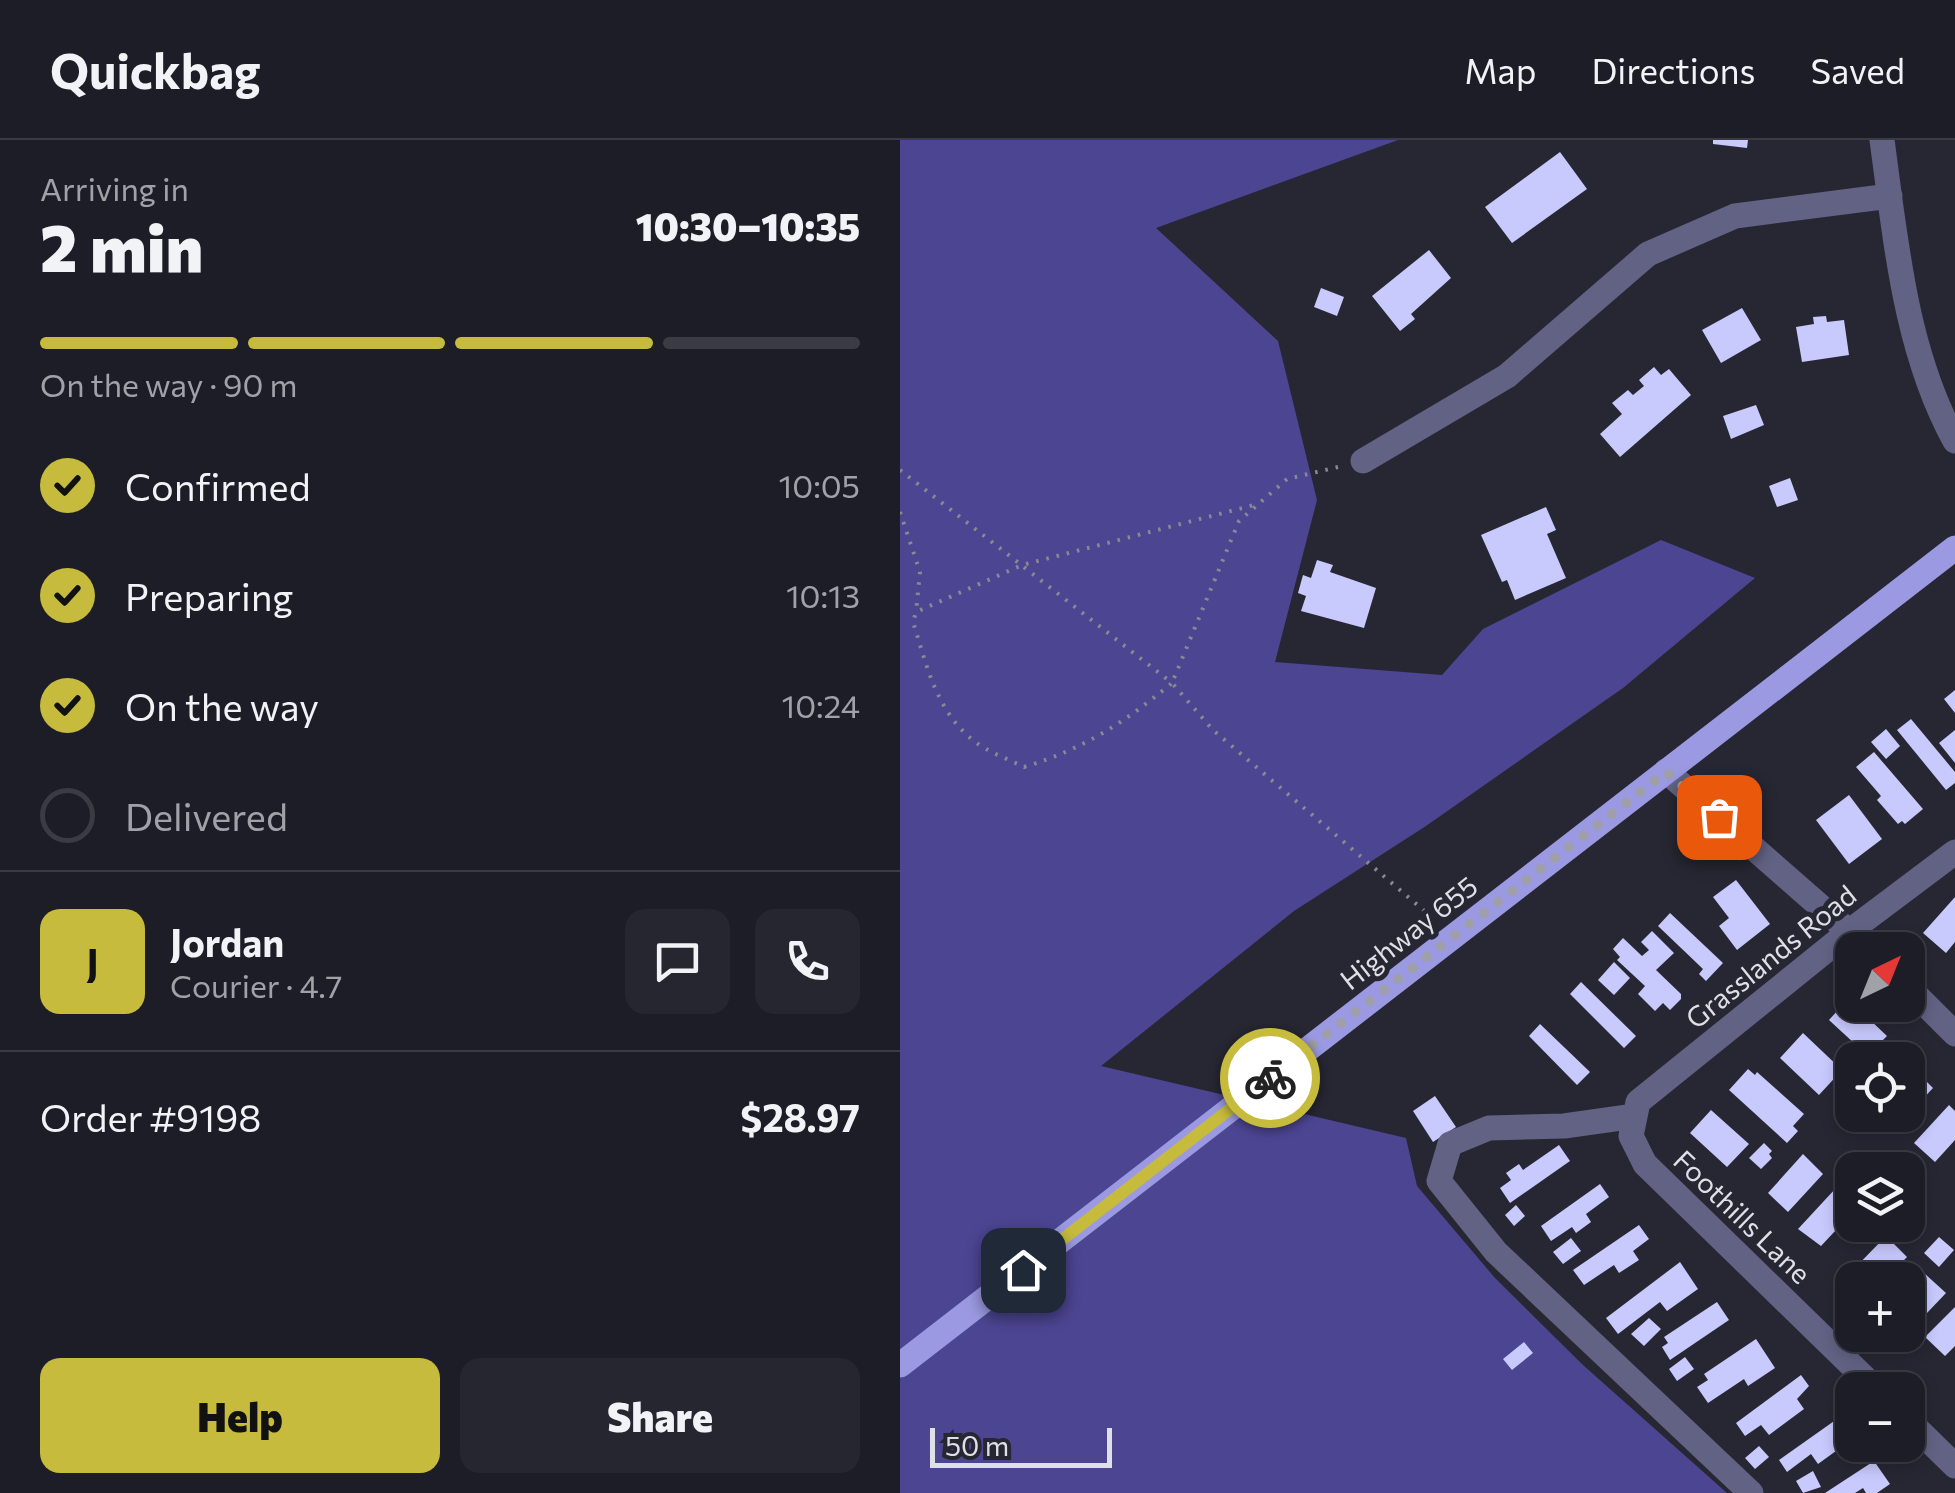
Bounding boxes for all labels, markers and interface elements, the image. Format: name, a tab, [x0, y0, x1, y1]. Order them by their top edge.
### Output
text: Quickbag	[50, 40, 261, 99]
text: Map	[1464, 48, 1536, 91]
text: Directions	[1591, 48, 1756, 91]
text: Saved	[1811, 48, 1905, 91]
text: Arriving in	[40, 168, 189, 208]
text: 10:30–10:35	[636, 202, 860, 249]
text: 2 min	[40, 206, 203, 285]
text: On the way · 90 m	[40, 364, 297, 404]
icon: check	[40, 458, 95, 513]
text: Confirmed	[125, 462, 311, 509]
text: 10:05	[779, 465, 860, 505]
icon: check	[40, 568, 95, 623]
text: Preparing	[125, 572, 293, 619]
text: 10:13	[786, 575, 860, 615]
icon: check	[40, 678, 95, 733]
text: On the way	[125, 682, 319, 729]
text: 10:24	[781, 685, 860, 725]
pin	[1677, 775, 1762, 860]
icon: bag	[1692, 790, 1747, 845]
text: Delivered	[125, 792, 288, 839]
street label: Highway 655	[1333, 868, 1484, 996]
street label: Grasslands Road	[1678, 877, 1862, 1035]
button: chat	[625, 909, 730, 1014]
button: phone	[755, 909, 860, 1014]
text: Jordan	[170, 918, 284, 965]
north arrow	[1835, 932, 1925, 1022]
map controls	[1835, 932, 1925, 1462]
text: J	[86, 938, 99, 985]
text: Courier · 4.7	[170, 965, 343, 1005]
courier	[1220, 1028, 1320, 1128]
button: locate	[1835, 1042, 1925, 1132]
icon: bike	[1243, 1051, 1298, 1106]
text: Order #9198	[40, 1093, 261, 1140]
text: $28.97	[740, 1093, 860, 1140]
street label: Foothills Lane	[1667, 1142, 1818, 1290]
button: layers	[1835, 1152, 1925, 1242]
pin	[981, 1228, 1066, 1313]
icon: home	[996, 1243, 1051, 1298]
button: +	[1835, 1262, 1925, 1352]
button: Help	[40, 1358, 440, 1473]
button: Share	[460, 1358, 860, 1473]
button: −	[1835, 1372, 1925, 1462]
scale bar	[930, 1423, 1112, 1468]
text: 50 m	[945, 1428, 1009, 1462]

